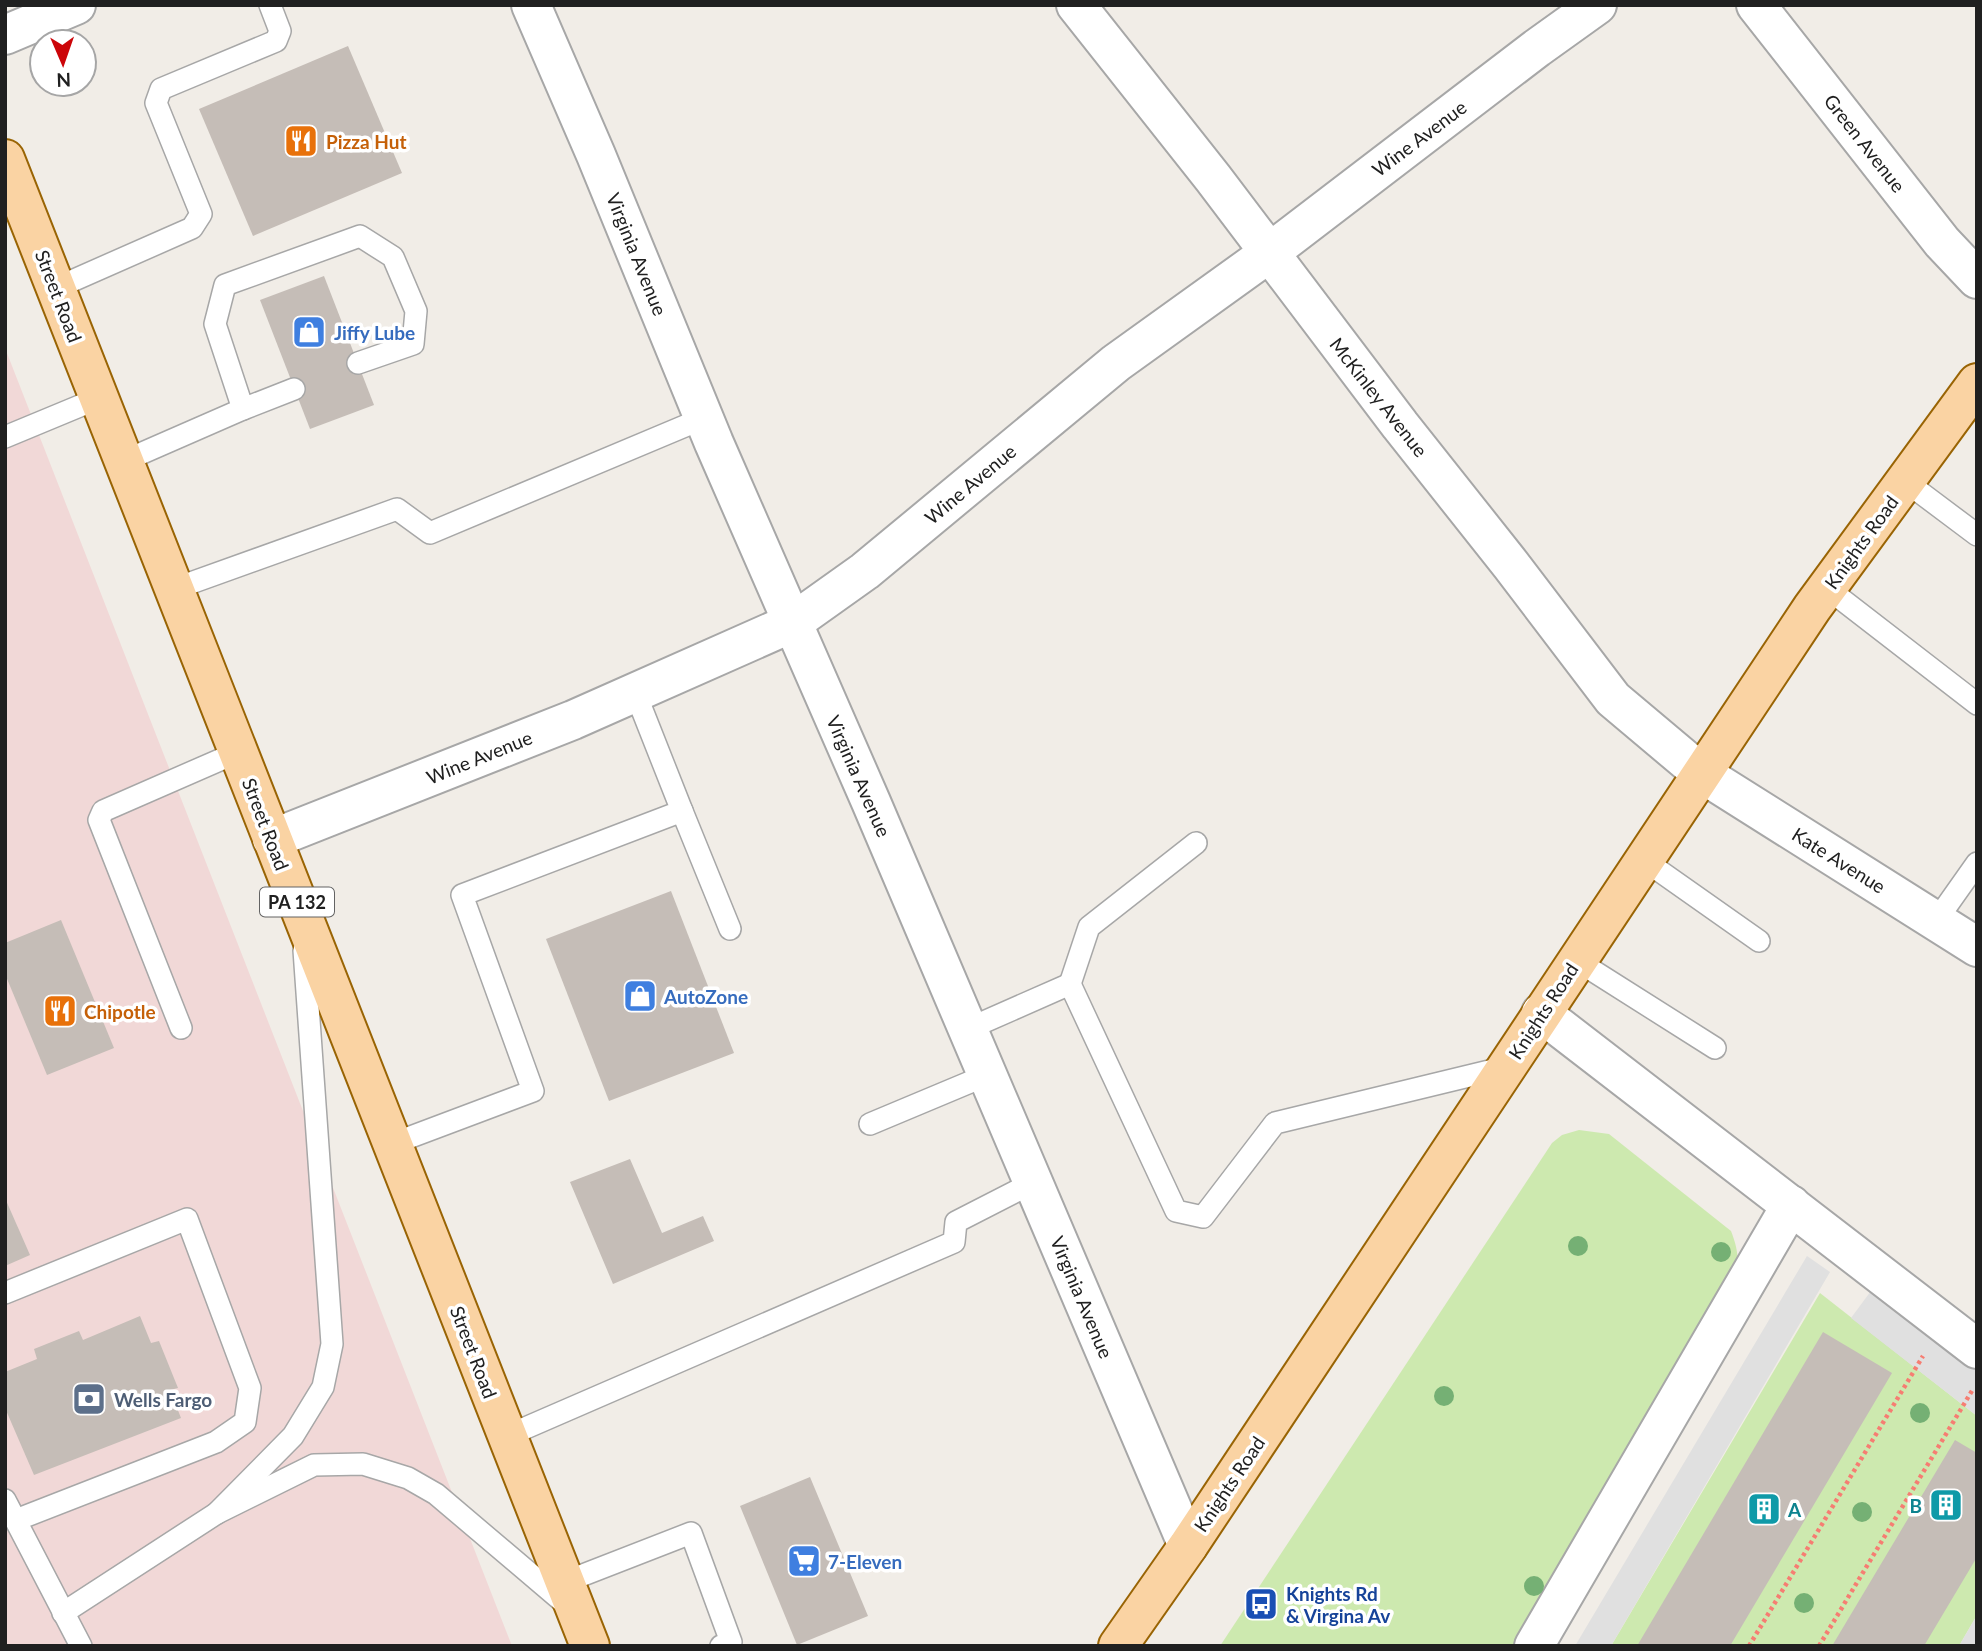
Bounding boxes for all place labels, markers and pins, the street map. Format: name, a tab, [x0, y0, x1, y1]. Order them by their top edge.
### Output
restaurant icon: Pizza Hut	[282, 122, 320, 160]
place label: Pizza Hut	[326, 130, 407, 153]
shop icon: Jiffy Lube	[290, 313, 328, 351]
place label: Jiffy Lube	[334, 321, 415, 344]
shop icon: AutoZone	[621, 977, 659, 1015]
place label: AutoZone	[663, 985, 748, 1008]
restaurant icon: Chipotle	[41, 992, 79, 1030]
place label: Chipotle	[84, 1000, 156, 1023]
bank icon: Wells Fargo	[70, 1380, 108, 1418]
place label: Wells Fargo	[114, 1388, 212, 1411]
building icon: B	[1927, 1486, 1965, 1524]
building icon: A	[1745, 1490, 1783, 1528]
place label: B	[1909, 1494, 1922, 1517]
place label: A	[1787, 1498, 1802, 1521]
supermarket icon: 7-Eleven	[785, 1542, 823, 1580]
place label: 7-Eleven	[828, 1550, 902, 1573]
place label: Knights Rd & Virgina Av	[1286, 1582, 1390, 1627]
bus stop icon: Knights Rd & Virgina Av	[1242, 1585, 1280, 1623]

